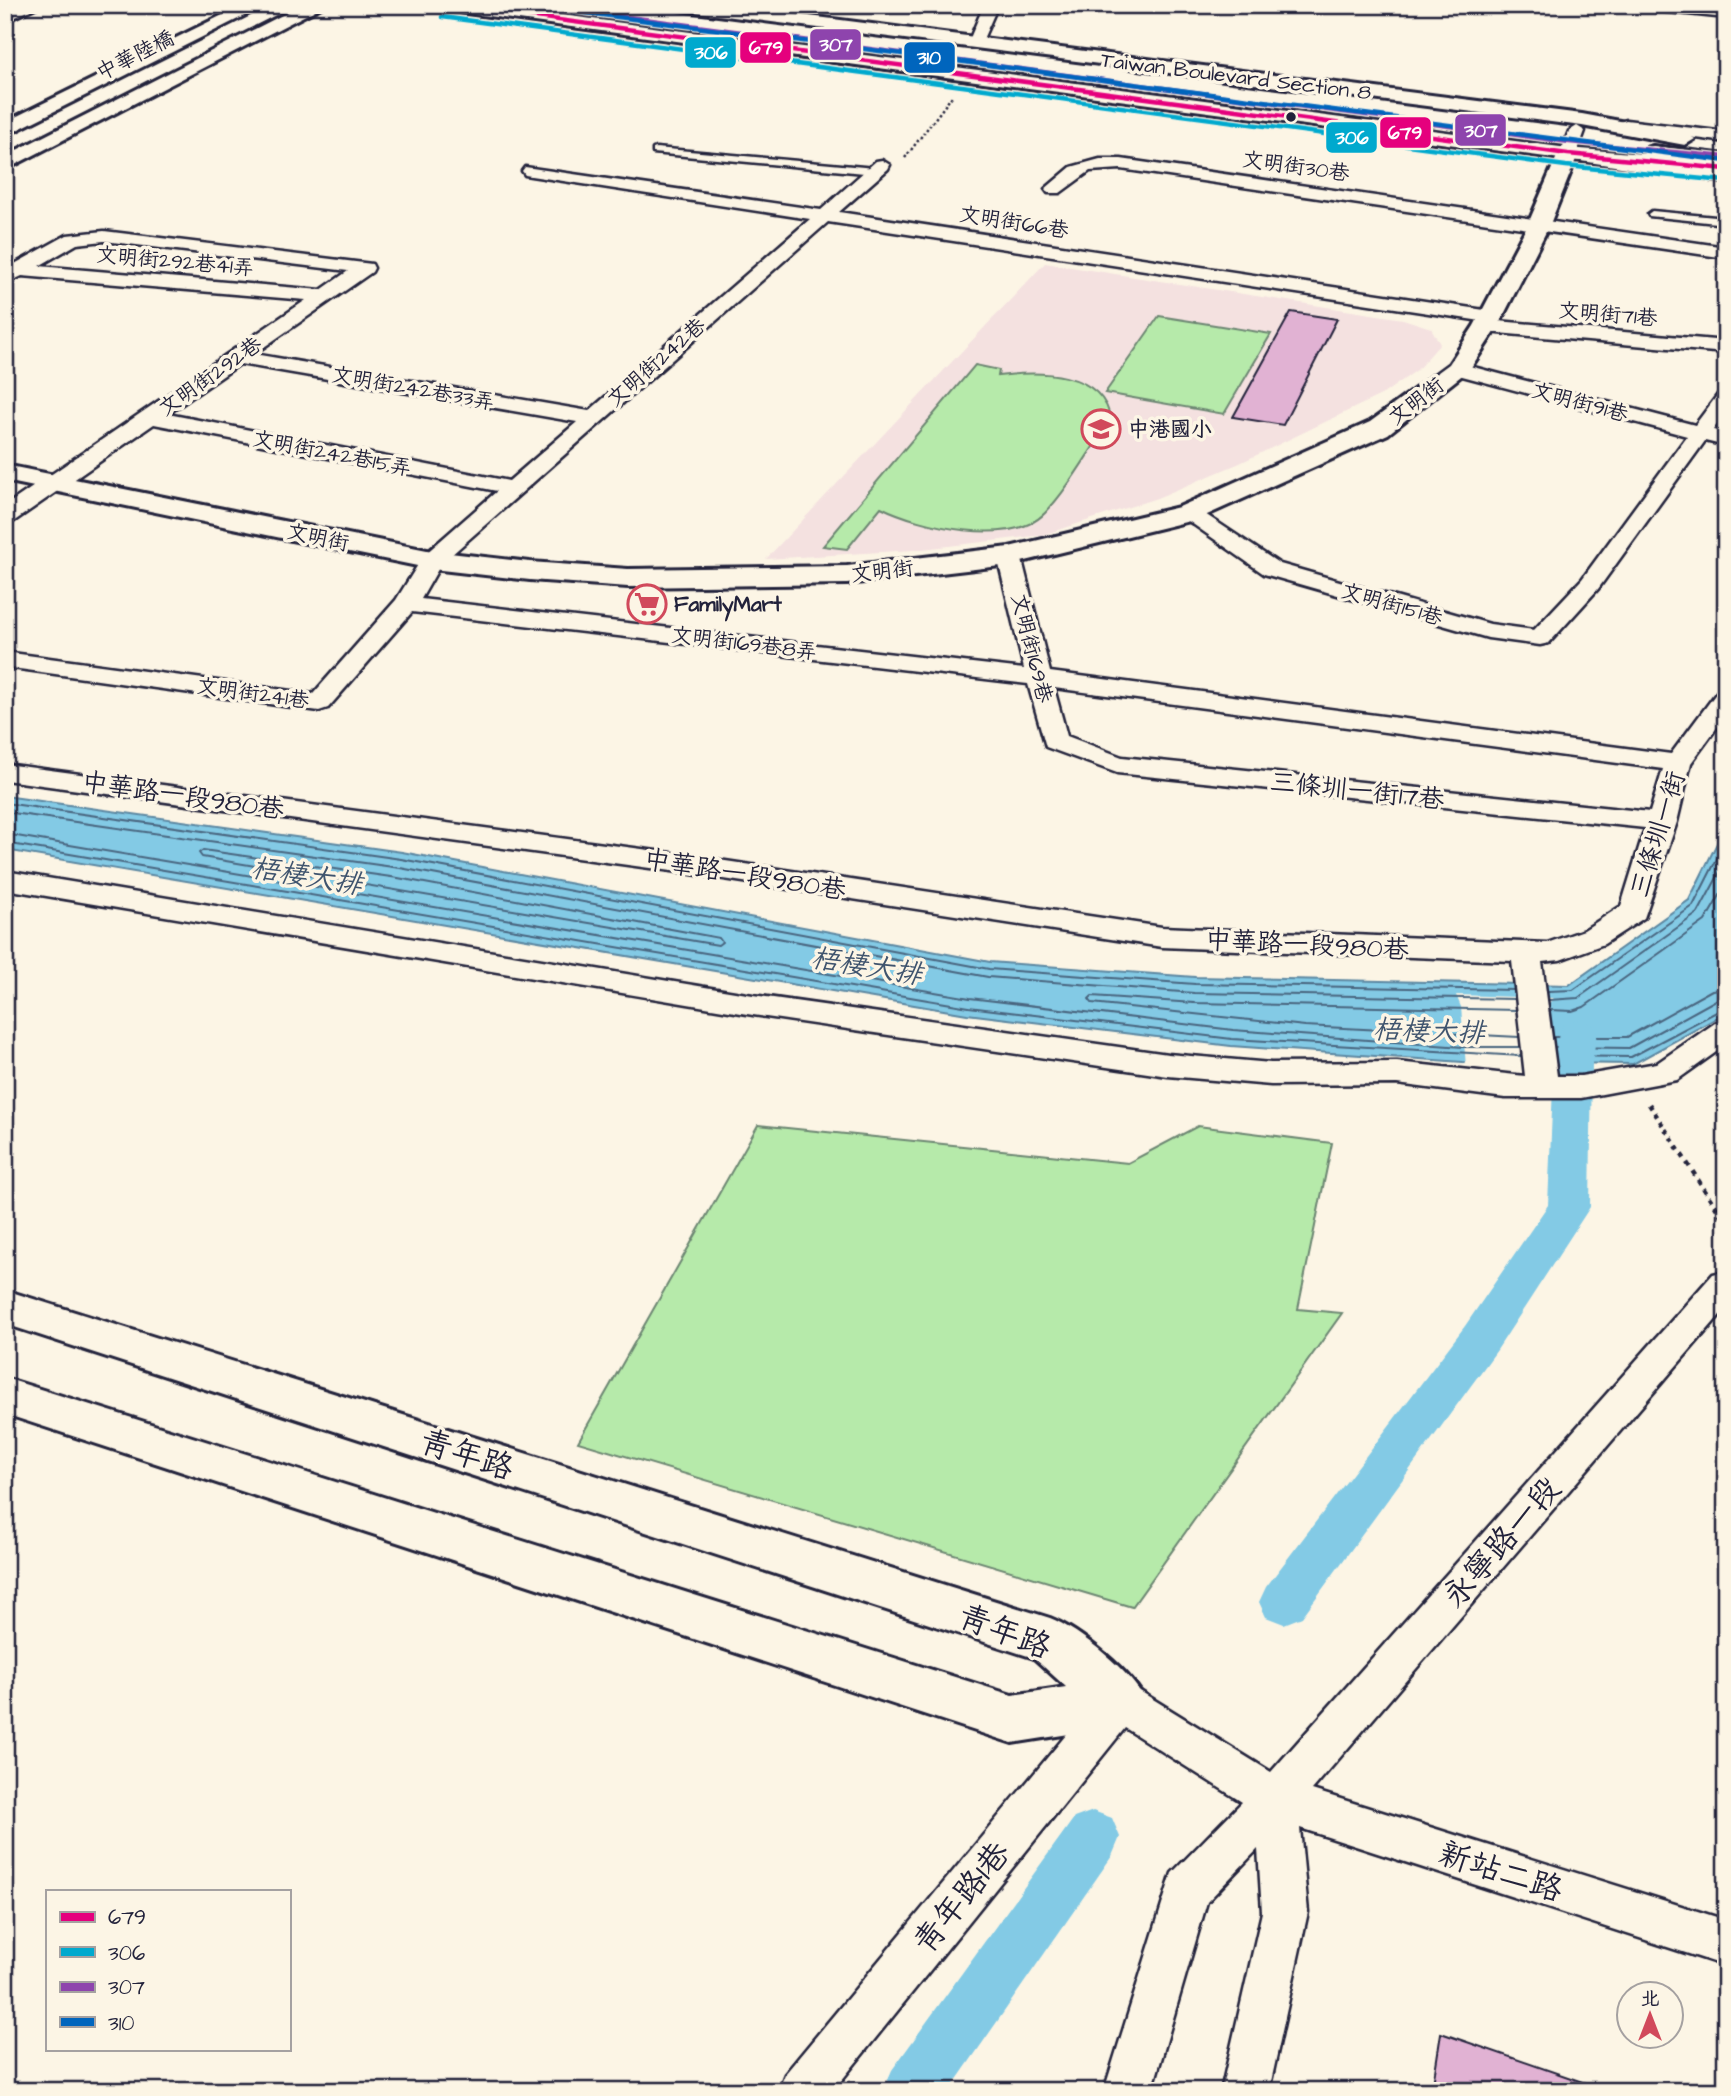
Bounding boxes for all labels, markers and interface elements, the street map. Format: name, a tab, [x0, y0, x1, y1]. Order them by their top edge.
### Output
street label: 中華陸橋	[91, 23, 179, 87]
line badge: 307	[809, 28, 862, 61]
line badge: 679	[739, 31, 792, 64]
text: 307	[818, 32, 853, 59]
text: 679	[749, 35, 783, 62]
line badge: 306	[684, 36, 737, 69]
text: 306	[693, 40, 728, 67]
line badge: 310	[903, 41, 956, 74]
text: 310	[916, 45, 941, 72]
street label: Taiwan Boulevard Section 8	[1099, 46, 1373, 108]
unlabelled marker	[1284, 110, 1298, 124]
line badge: 307	[1454, 113, 1507, 147]
line badge: 679	[1379, 116, 1432, 149]
text: 307	[1463, 118, 1498, 145]
text: 679	[1388, 120, 1422, 147]
line badge: 306	[1325, 121, 1378, 154]
text: 306	[1334, 125, 1369, 152]
street label: 文明街30巷	[1240, 145, 1351, 188]
street label: 文明街66巷	[957, 200, 1071, 245]
street label: 文明街292巷41弄	[95, 240, 255, 283]
street label: 文明街71巷	[1557, 296, 1659, 333]
street label: 文明街242巷	[601, 311, 712, 413]
street label: 文明街292巷	[153, 330, 268, 423]
street label: 文明街242巷33弄	[329, 360, 497, 417]
street label: 文明街	[1382, 371, 1450, 432]
street label: 文明街91巷	[1528, 376, 1631, 429]
school or university icon: 中港國小	[1080, 408, 1122, 450]
place label: 中港國小	[1128, 415, 1212, 444]
street label: 文明街242巷15弄	[250, 424, 414, 483]
street label: 文明街	[284, 517, 352, 558]
street label: 文明街	[849, 554, 915, 589]
street label: 文明街151巷	[1338, 576, 1446, 633]
supermarket icon: FamilyMart	[626, 583, 668, 625]
place label: FamilyMart	[674, 590, 782, 622]
street label: 文明街169巷	[1004, 590, 1059, 706]
street label: 文明街169巷8弄	[669, 620, 818, 667]
street label: 文明街241巷	[195, 671, 311, 716]
street label: 中華路一段980巷	[79, 764, 286, 828]
street label: 三條圳一街17巷	[1268, 764, 1446, 818]
street label: 三條圳一街	[1622, 767, 1694, 902]
street label: 中華路一段980巷	[641, 841, 848, 909]
water label: 梧棲大排	[248, 848, 368, 905]
street label: 中華路一段980巷	[1204, 922, 1410, 968]
water label: 梧棲大排	[808, 938, 928, 995]
water label: 梧棲大排	[1372, 1010, 1489, 1053]
street label: 青年路	[414, 1419, 519, 1492]
street label: 永寧路一段	[1433, 1468, 1572, 1618]
street label: 青年路	[952, 1594, 1057, 1671]
street label: 新站二路	[1433, 1831, 1568, 1914]
street label: 青年路1巷	[903, 1832, 1021, 1963]
legend	[46, 1890, 290, 2050]
text: 679	[108, 1903, 146, 1932]
text: 306	[108, 1939, 145, 1968]
text: 307	[108, 1973, 145, 2002]
north arrow	[1616, 1980, 1686, 2050]
text: 北	[1640, 1986, 1660, 2013]
text: 310	[108, 2009, 135, 2038]

